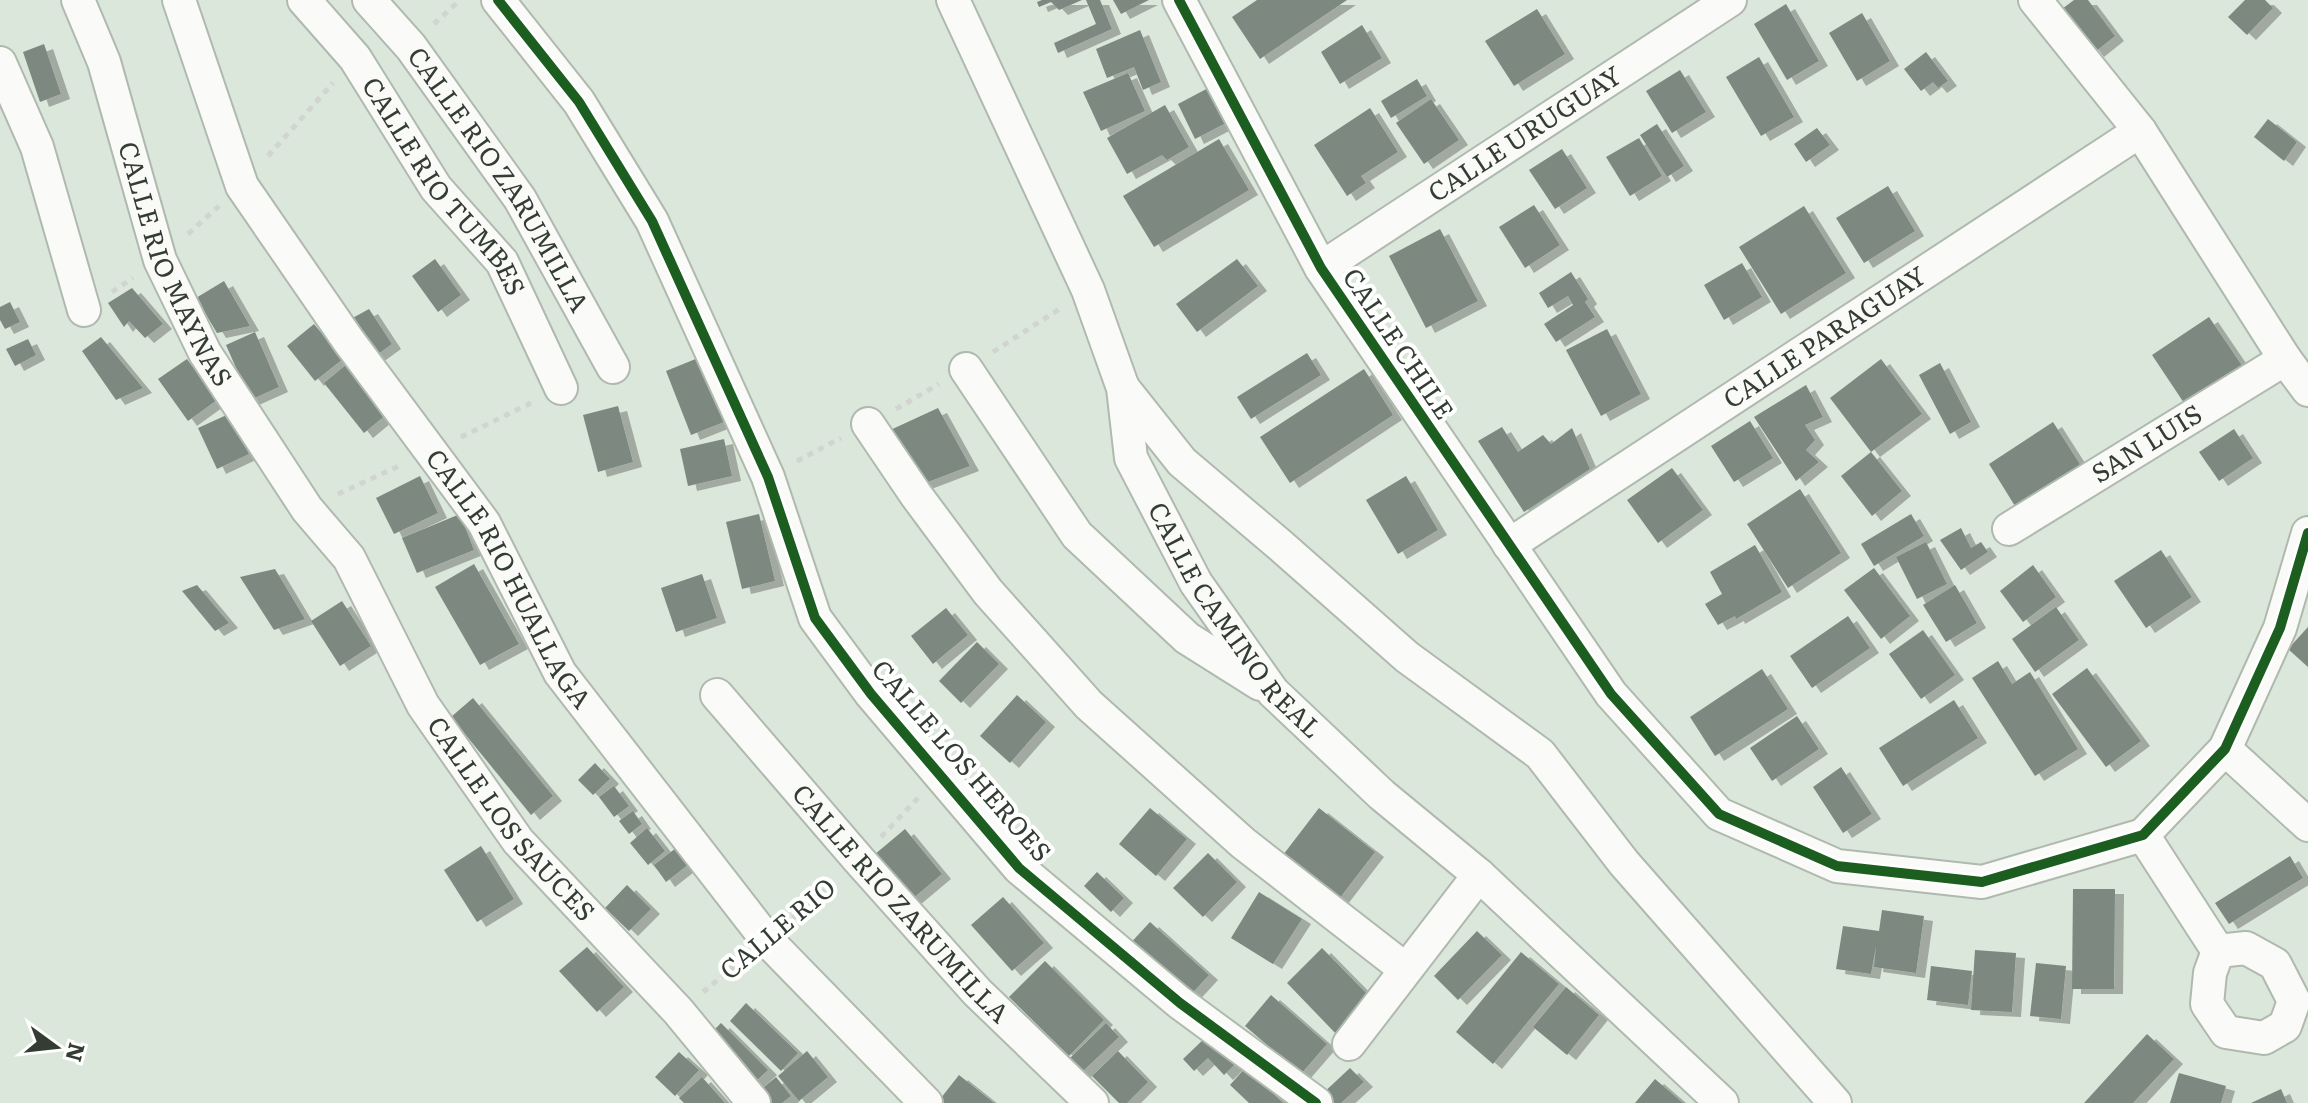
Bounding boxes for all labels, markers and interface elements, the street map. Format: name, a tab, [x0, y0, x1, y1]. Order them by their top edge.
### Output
street label: CALLE RIO ZARUMILLA	[400, 38, 601, 318]
street label: CALLE URUGUAY	[1419, 54, 1629, 210]
street label: CALLE RIO TUMBES	[354, 68, 537, 301]
street label: CALLE RIO MAYNAS	[110, 137, 244, 393]
street label: CALLE PARAGUAY	[1714, 254, 1933, 417]
street label: CALLE CHILE	[1335, 259, 1465, 426]
street label: SAN LUIS	[2083, 393, 2208, 491]
street label: CALLE RIO HUALLAGA	[418, 440, 602, 716]
street label: CALLE CAMINO REAL	[1140, 494, 1332, 746]
street label: CALLE LOS HEROES	[864, 650, 1062, 869]
street label: CALLE LOS SAUCES	[419, 707, 606, 929]
street label: CALLE RIO ZARUMILLA	[785, 774, 1020, 1031]
street label: CALLE RIO	[710, 867, 843, 987]
north arrow	[16, 1007, 96, 1087]
text: N	[58, 1039, 95, 1066]

